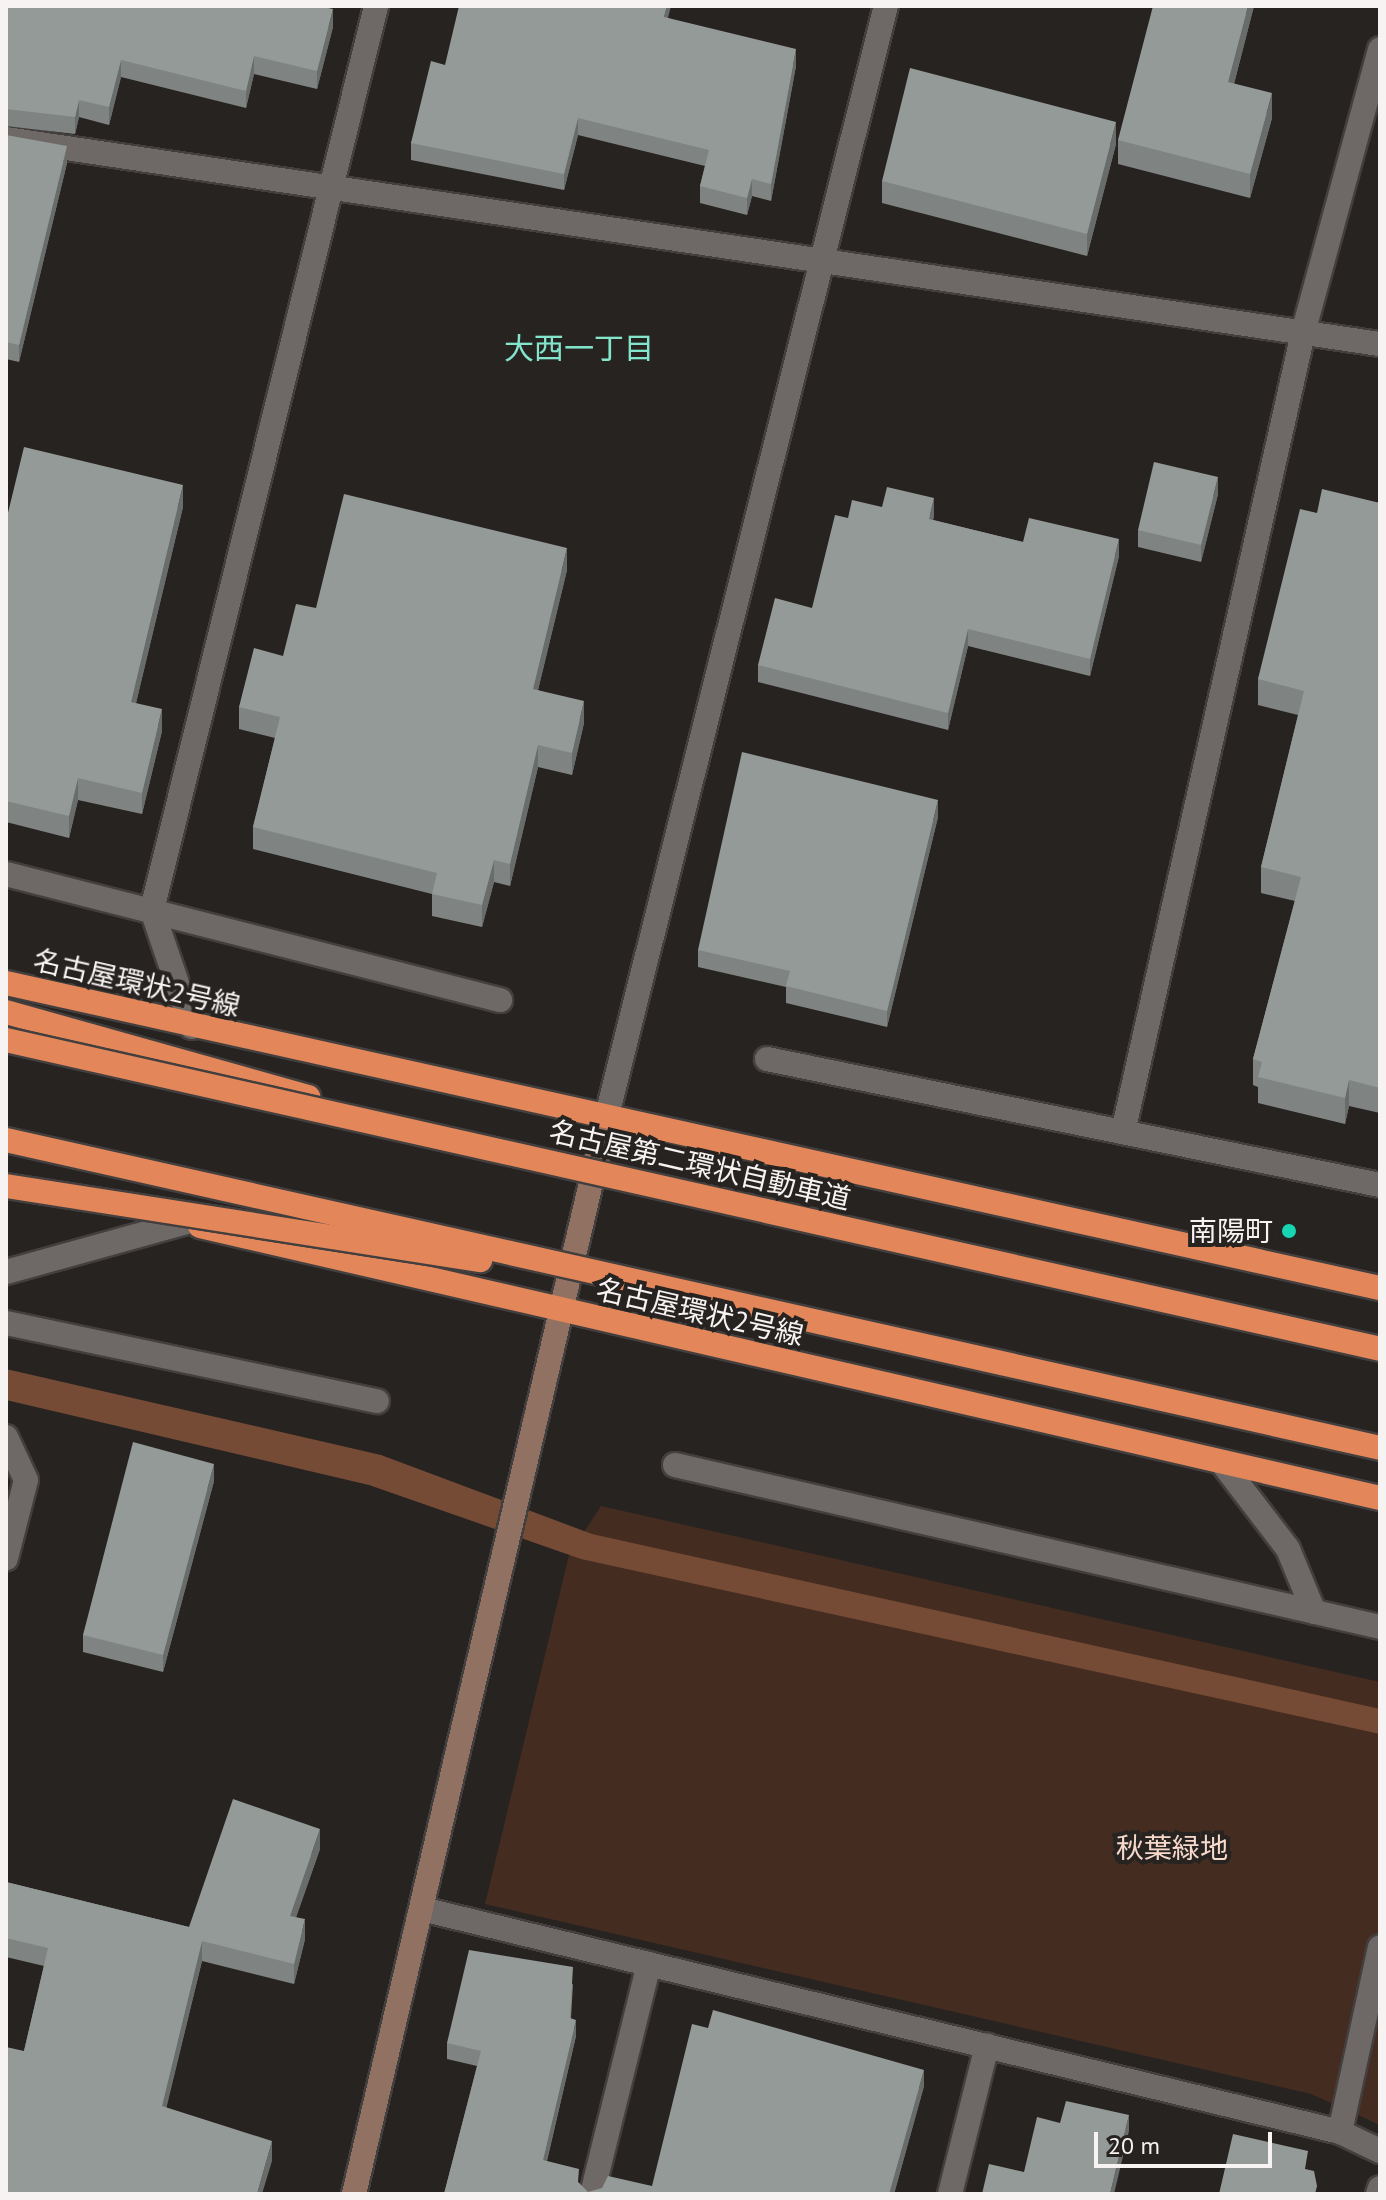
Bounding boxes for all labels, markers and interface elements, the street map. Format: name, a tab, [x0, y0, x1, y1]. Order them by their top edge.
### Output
district label: 大西一丁目	[504, 330, 654, 366]
street label: 名古屋環状2号線	[30, 943, 244, 1023]
street label: 名古屋第二環状自動車道	[546, 1114, 854, 1216]
place label: 南陽町	[1189, 1214, 1273, 1248]
marker: 南陽町	[1280, 1222, 1298, 1240]
street label: 名古屋環状2号線	[593, 1272, 807, 1352]
park label: 秋葉緑地	[1116, 1831, 1228, 1865]
scale bar	[1098, 2116, 1276, 2166]
text: 20 m	[1108, 2130, 1160, 2161]

